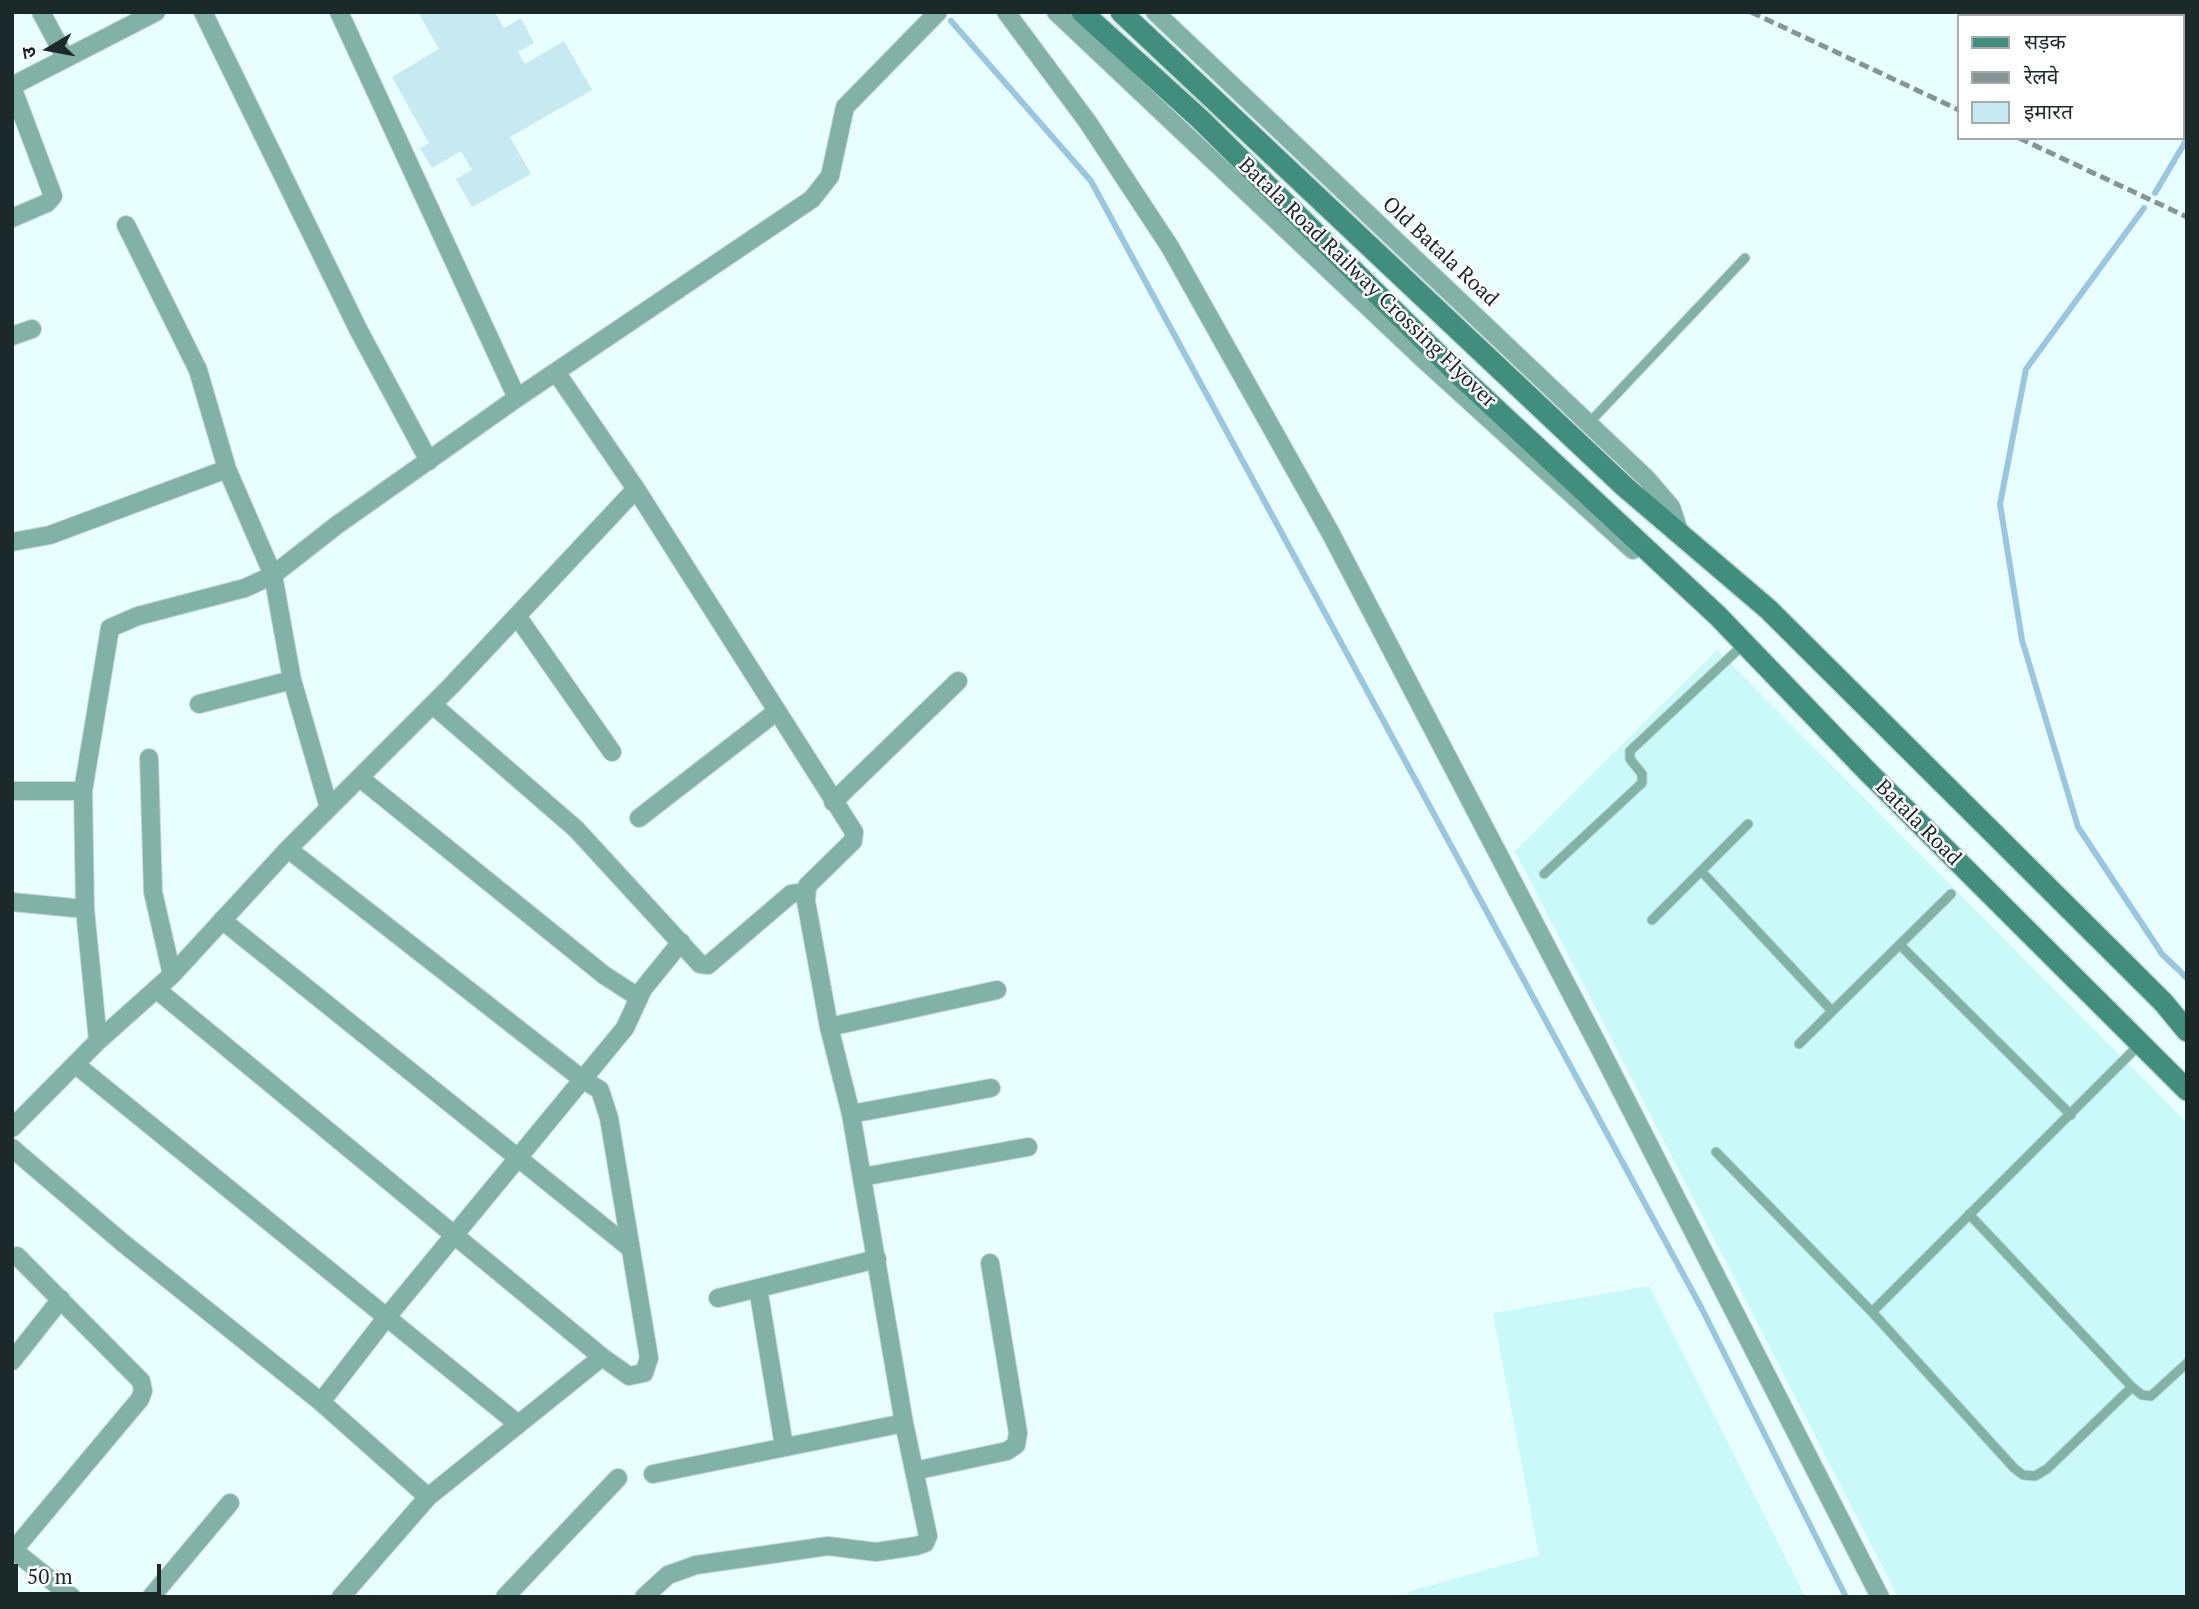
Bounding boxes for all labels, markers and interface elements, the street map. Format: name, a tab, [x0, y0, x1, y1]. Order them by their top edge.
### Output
north arrow	[14, 14, 84, 84]
legend	[1958, 14, 2185, 140]
text: सड़क	[2024, 27, 2066, 55]
text: उ	[15, 45, 41, 60]
text: रेलवे	[2024, 62, 2059, 90]
text: इमारत	[2024, 97, 2073, 125]
street label: Batala Road Railway Crossing Flyover	[1233, 153, 1501, 413]
street label: Old Batala Road	[1377, 192, 1503, 312]
street label: Batala Road	[1870, 775, 1966, 871]
scale bar	[18, 1550, 164, 1594]
text: 50 m	[27, 1562, 73, 1590]

